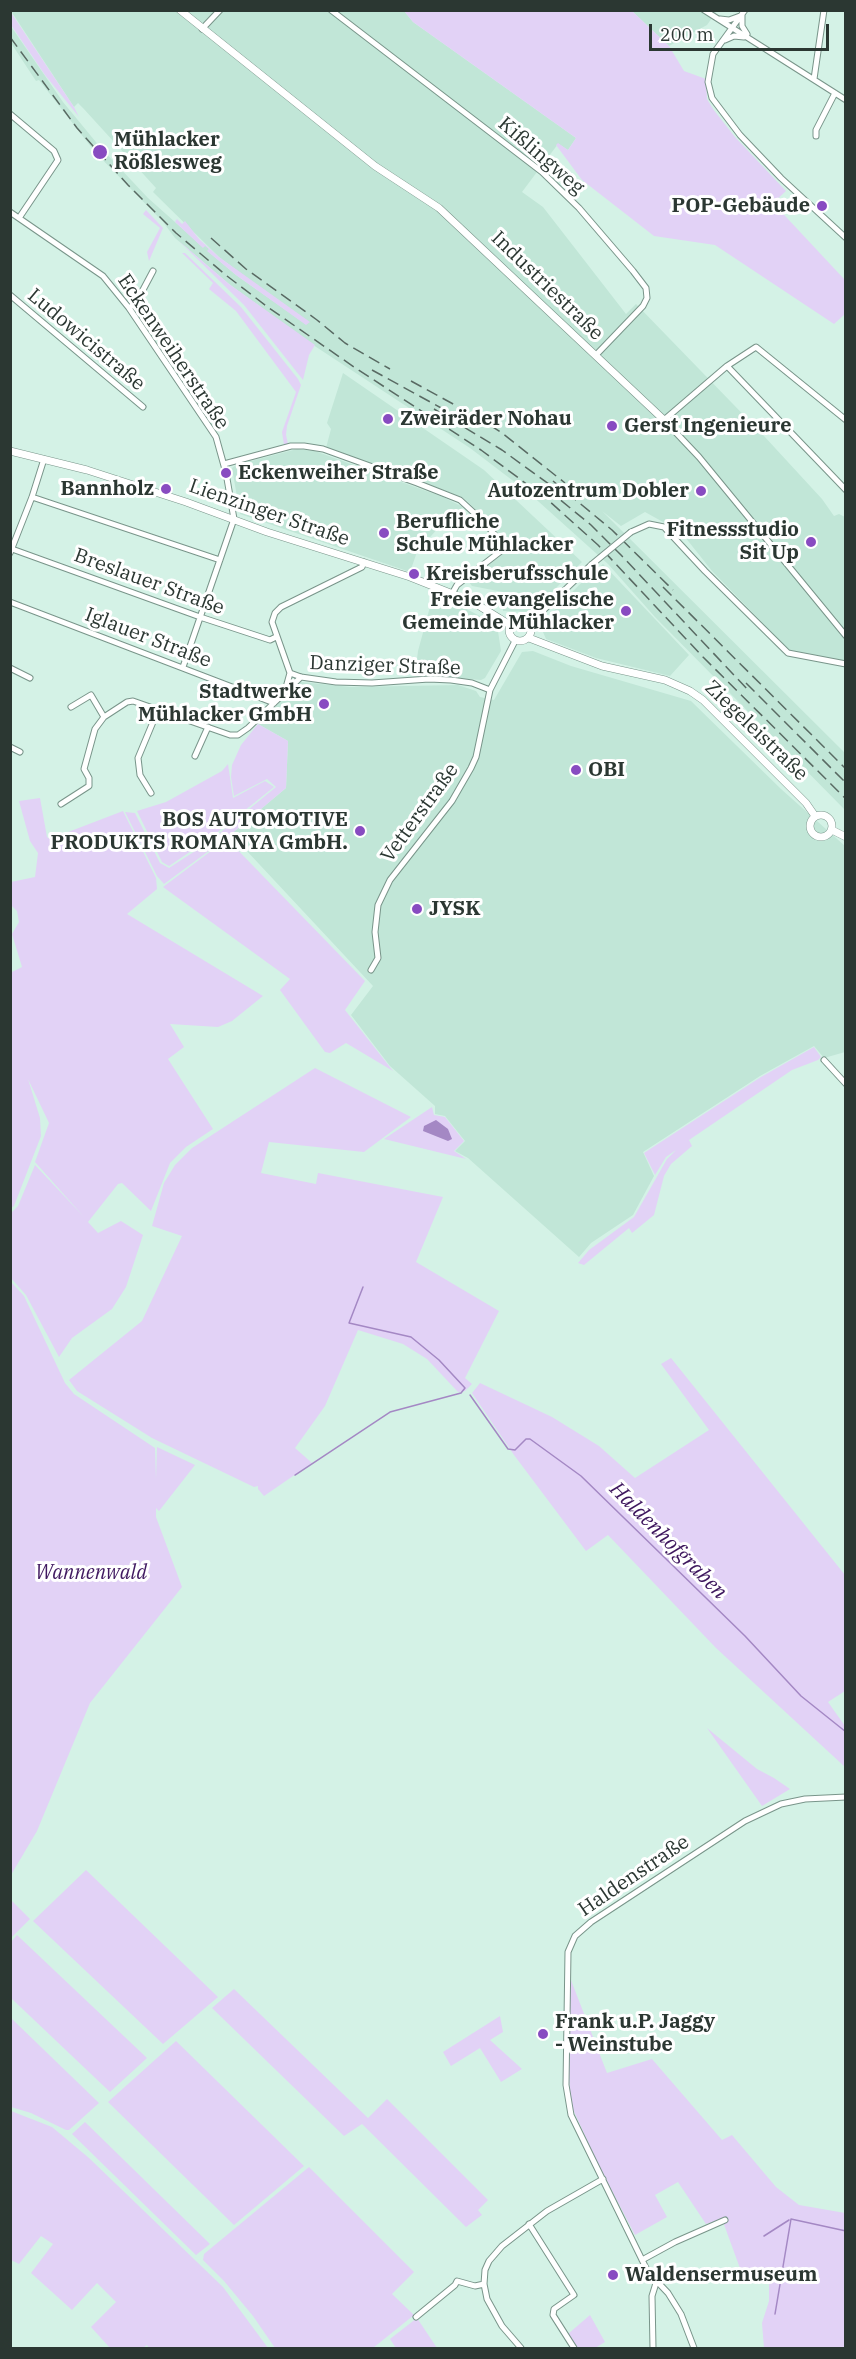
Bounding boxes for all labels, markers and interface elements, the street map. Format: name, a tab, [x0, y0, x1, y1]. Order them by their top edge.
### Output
scale bar	[652, 12, 832, 50]
text: 200 m	[660, 23, 714, 46]
street label: Kißlingweg	[493, 112, 589, 200]
place label: Mühlacker Rößlesweg	[114, 128, 222, 175]
marker: Mühlacker Rößlesweg	[91, 143, 109, 161]
place label: POP-Gebäude	[672, 194, 810, 218]
marker: POP-Gebäude	[815, 199, 829, 213]
street label: Industriestraße	[486, 226, 608, 346]
street label: Eckenweiherstraße	[112, 270, 234, 434]
street label: Ludowicistraße	[22, 284, 150, 396]
place label: Zweiräder Nohau	[400, 407, 572, 431]
marker: Zweiräder Nohau	[381, 412, 395, 426]
place label: Gerst Ingenieure	[624, 414, 792, 438]
marker: Gerst Ingenieure	[605, 419, 619, 433]
place label: Eckenweiher Straße	[238, 461, 439, 485]
marker: Eckenweiher Straße	[219, 466, 233, 480]
street label: Lienzinger Straße	[186, 474, 352, 552]
place label: Bannholz	[61, 477, 154, 501]
place label: Autozentrum Dobler	[487, 479, 689, 503]
marker: Bannholz	[159, 482, 173, 496]
marker: Autozentrum Dobler	[694, 484, 708, 498]
place label: Berufliche Schule Mühlacker	[396, 510, 574, 557]
place label: Fitnessstudio Sit Up	[667, 518, 799, 565]
marker: Berufliche Schule Mühlacker	[377, 526, 391, 540]
marker: Fitnessstudio Sit Up	[804, 535, 818, 549]
street label: Breslauer Straße	[71, 544, 227, 620]
place label: Kreisberufsschule	[426, 562, 609, 586]
marker: Kreisberufsschule	[407, 567, 421, 581]
place label: Freie evangelische Gemeinde Mühlacker	[402, 588, 614, 635]
street label: Iglauer Straße	[81, 603, 215, 673]
marker: Freie evangelische Gemeinde Mühlacker	[619, 604, 633, 618]
street label: Danziger Straße	[309, 651, 461, 681]
street label: Ziegeleistraße	[699, 676, 813, 786]
place label: Stadtwerke Mühlacker GmbH	[138, 680, 312, 727]
marker: Stadtwerke Mühlacker GmbH	[317, 697, 331, 711]
place label: OBI	[588, 758, 625, 782]
street label: Vetterstraße	[376, 759, 464, 867]
marker: OBI	[569, 763, 583, 777]
place label: BOS AUTOMOTIVE PRODUKTS ROMANYA GmbH.	[51, 808, 348, 855]
marker: BOS AUTOMOTIVE PRODUKTS ROMANYA GmbH.	[353, 824, 367, 838]
place label: JYSK	[429, 897, 481, 921]
marker: JYSK	[410, 902, 424, 916]
water label: Haldenhofgraben	[604, 1477, 732, 1605]
park label: Wannenwald	[35, 1561, 147, 1585]
street label: Haldenstraße	[574, 1830, 694, 1922]
place label: Frank u.P. Jaggy - Weinstube	[555, 2010, 715, 2057]
marker: Frank u.P. Jaggy - Weinstube	[536, 2027, 550, 2041]
place label: Waldensermuseum	[625, 2263, 817, 2287]
marker: Waldensermuseum	[606, 2268, 620, 2282]

